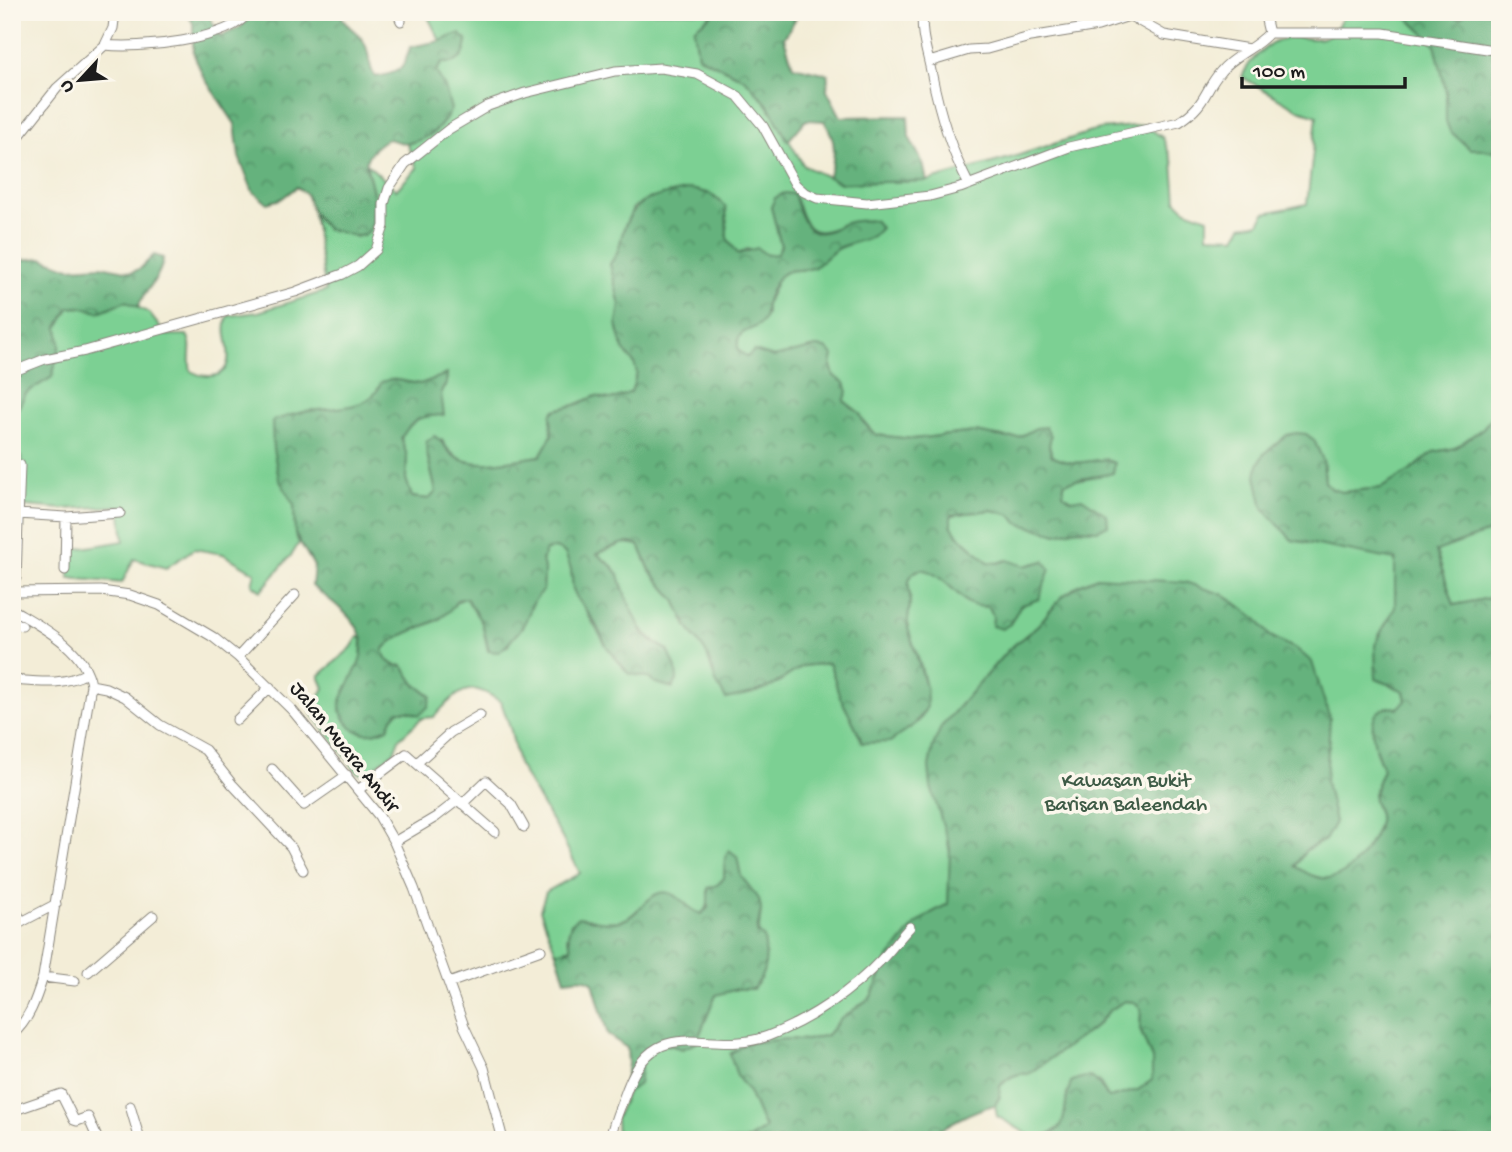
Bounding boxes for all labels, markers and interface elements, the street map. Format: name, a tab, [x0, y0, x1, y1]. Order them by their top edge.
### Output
north arrow	[46, 46, 116, 116]
scale bar	[1242, 46, 1405, 90]
text: 100 m	[1252, 61, 1305, 86]
text: U	[55, 76, 81, 96]
street label: Jalan Muara Andir	[283, 678, 404, 820]
park label: Kawasan Bukit Barisan Baleendah	[1044, 770, 1207, 819]

